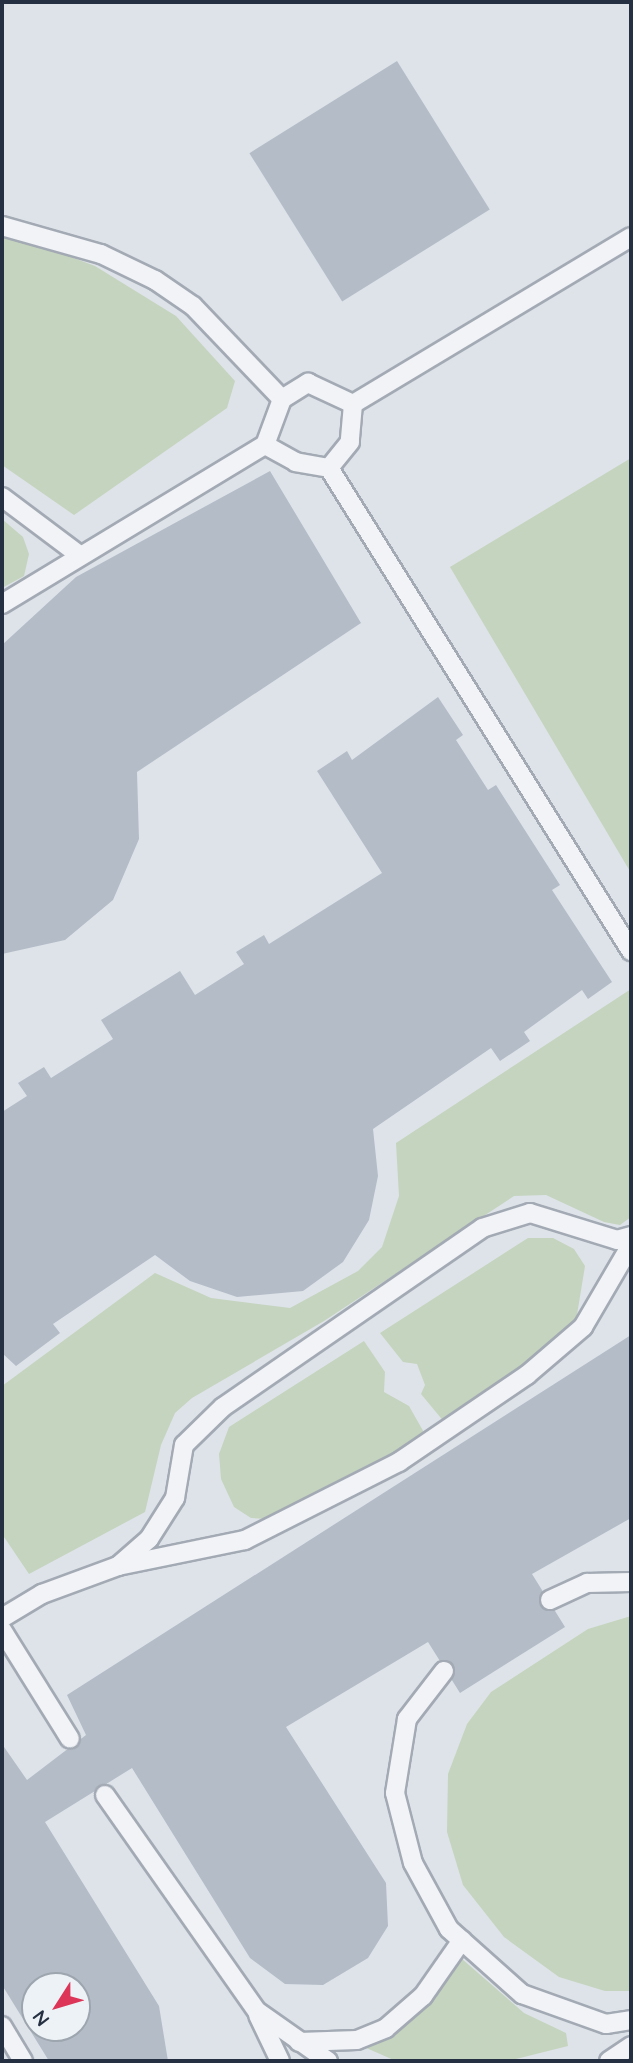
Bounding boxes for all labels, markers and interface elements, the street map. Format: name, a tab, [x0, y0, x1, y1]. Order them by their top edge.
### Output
north arrow	[21, 1972, 91, 2042]
text: N	[27, 2006, 55, 2031]

